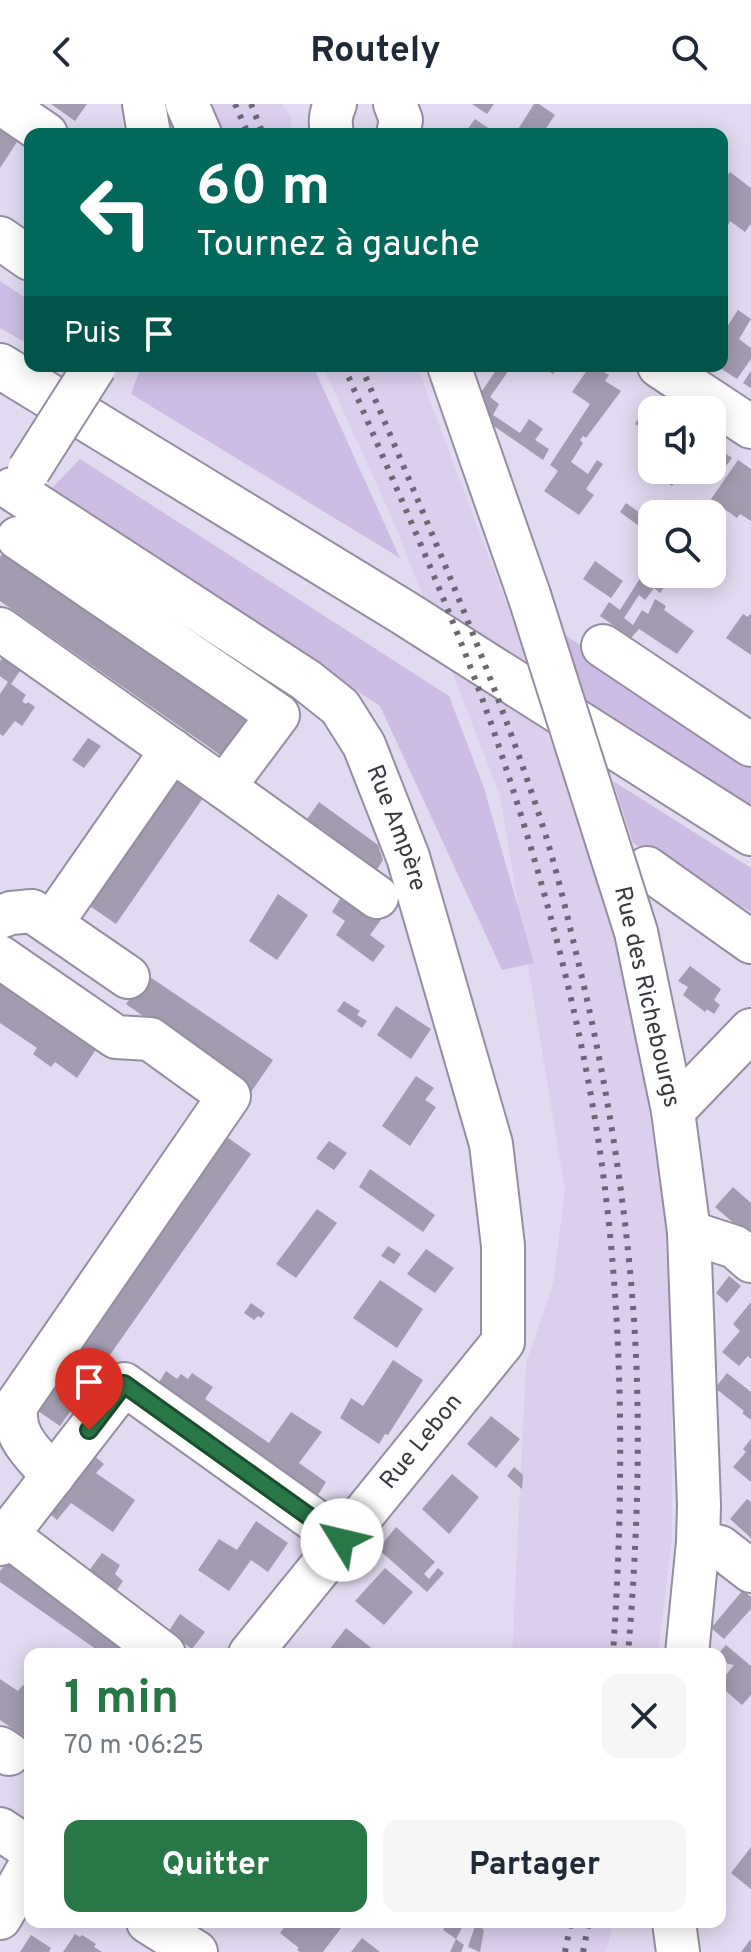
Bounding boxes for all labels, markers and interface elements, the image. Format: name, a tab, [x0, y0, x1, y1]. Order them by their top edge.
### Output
text: Routely	[310, 29, 441, 75]
icon: back	[40, 30, 84, 74]
icon: search	[667, 30, 711, 74]
text: 60 m	[196, 154, 330, 224]
icon: left	[64, 160, 168, 264]
text: Tournez à gauche	[196, 223, 480, 269]
icon: arrive	[137, 312, 181, 356]
text: Puis	[64, 316, 121, 353]
map controls	[638, 396, 726, 588]
button: sound	[638, 396, 726, 484]
button: search	[638, 500, 726, 588]
street label: Rue Ampère	[358, 761, 432, 895]
street label: Rue des Richebourgs	[606, 884, 686, 1110]
pin	[55, 1348, 123, 1430]
icon: arrive	[67, 1360, 111, 1404]
street label: Rue Lebon	[374, 1388, 470, 1496]
position arrow	[300, 1498, 384, 1582]
text: 1 min	[64, 1670, 179, 1730]
button: close	[602, 1674, 686, 1758]
text: 70 m · 06:25	[64, 1730, 204, 1763]
button: Quitter	[64, 1820, 367, 1912]
button: Partager	[383, 1820, 686, 1912]

